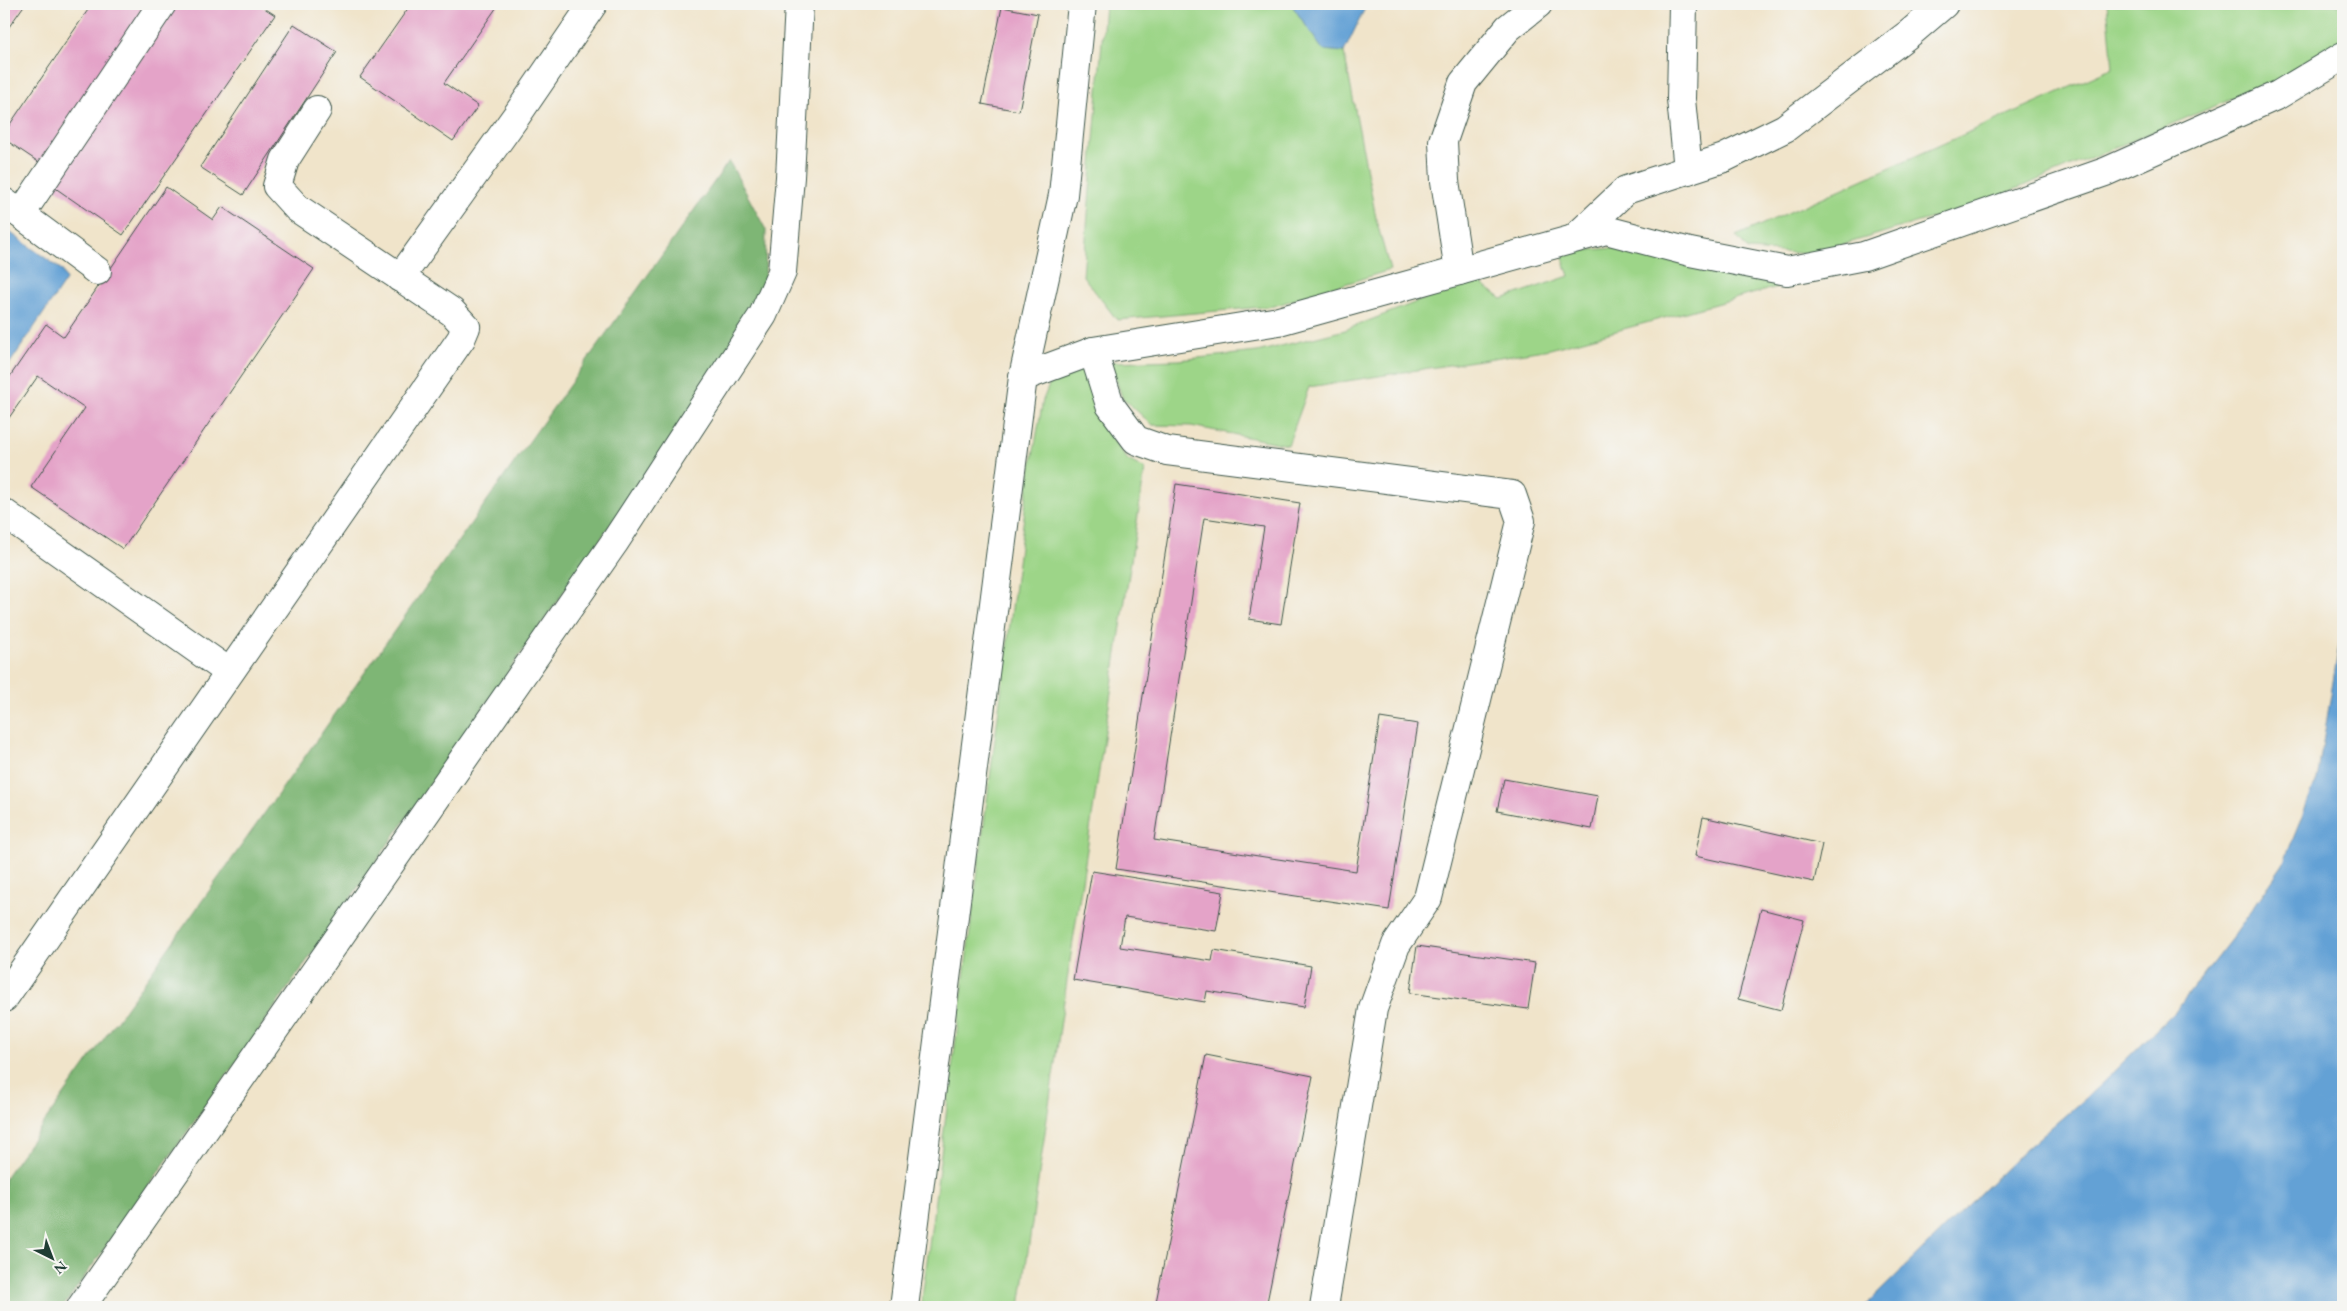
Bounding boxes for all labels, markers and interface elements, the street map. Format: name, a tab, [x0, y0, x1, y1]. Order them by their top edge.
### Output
north arrow	[28, 1234, 78, 1284]
text: N	[50, 1257, 71, 1279]

